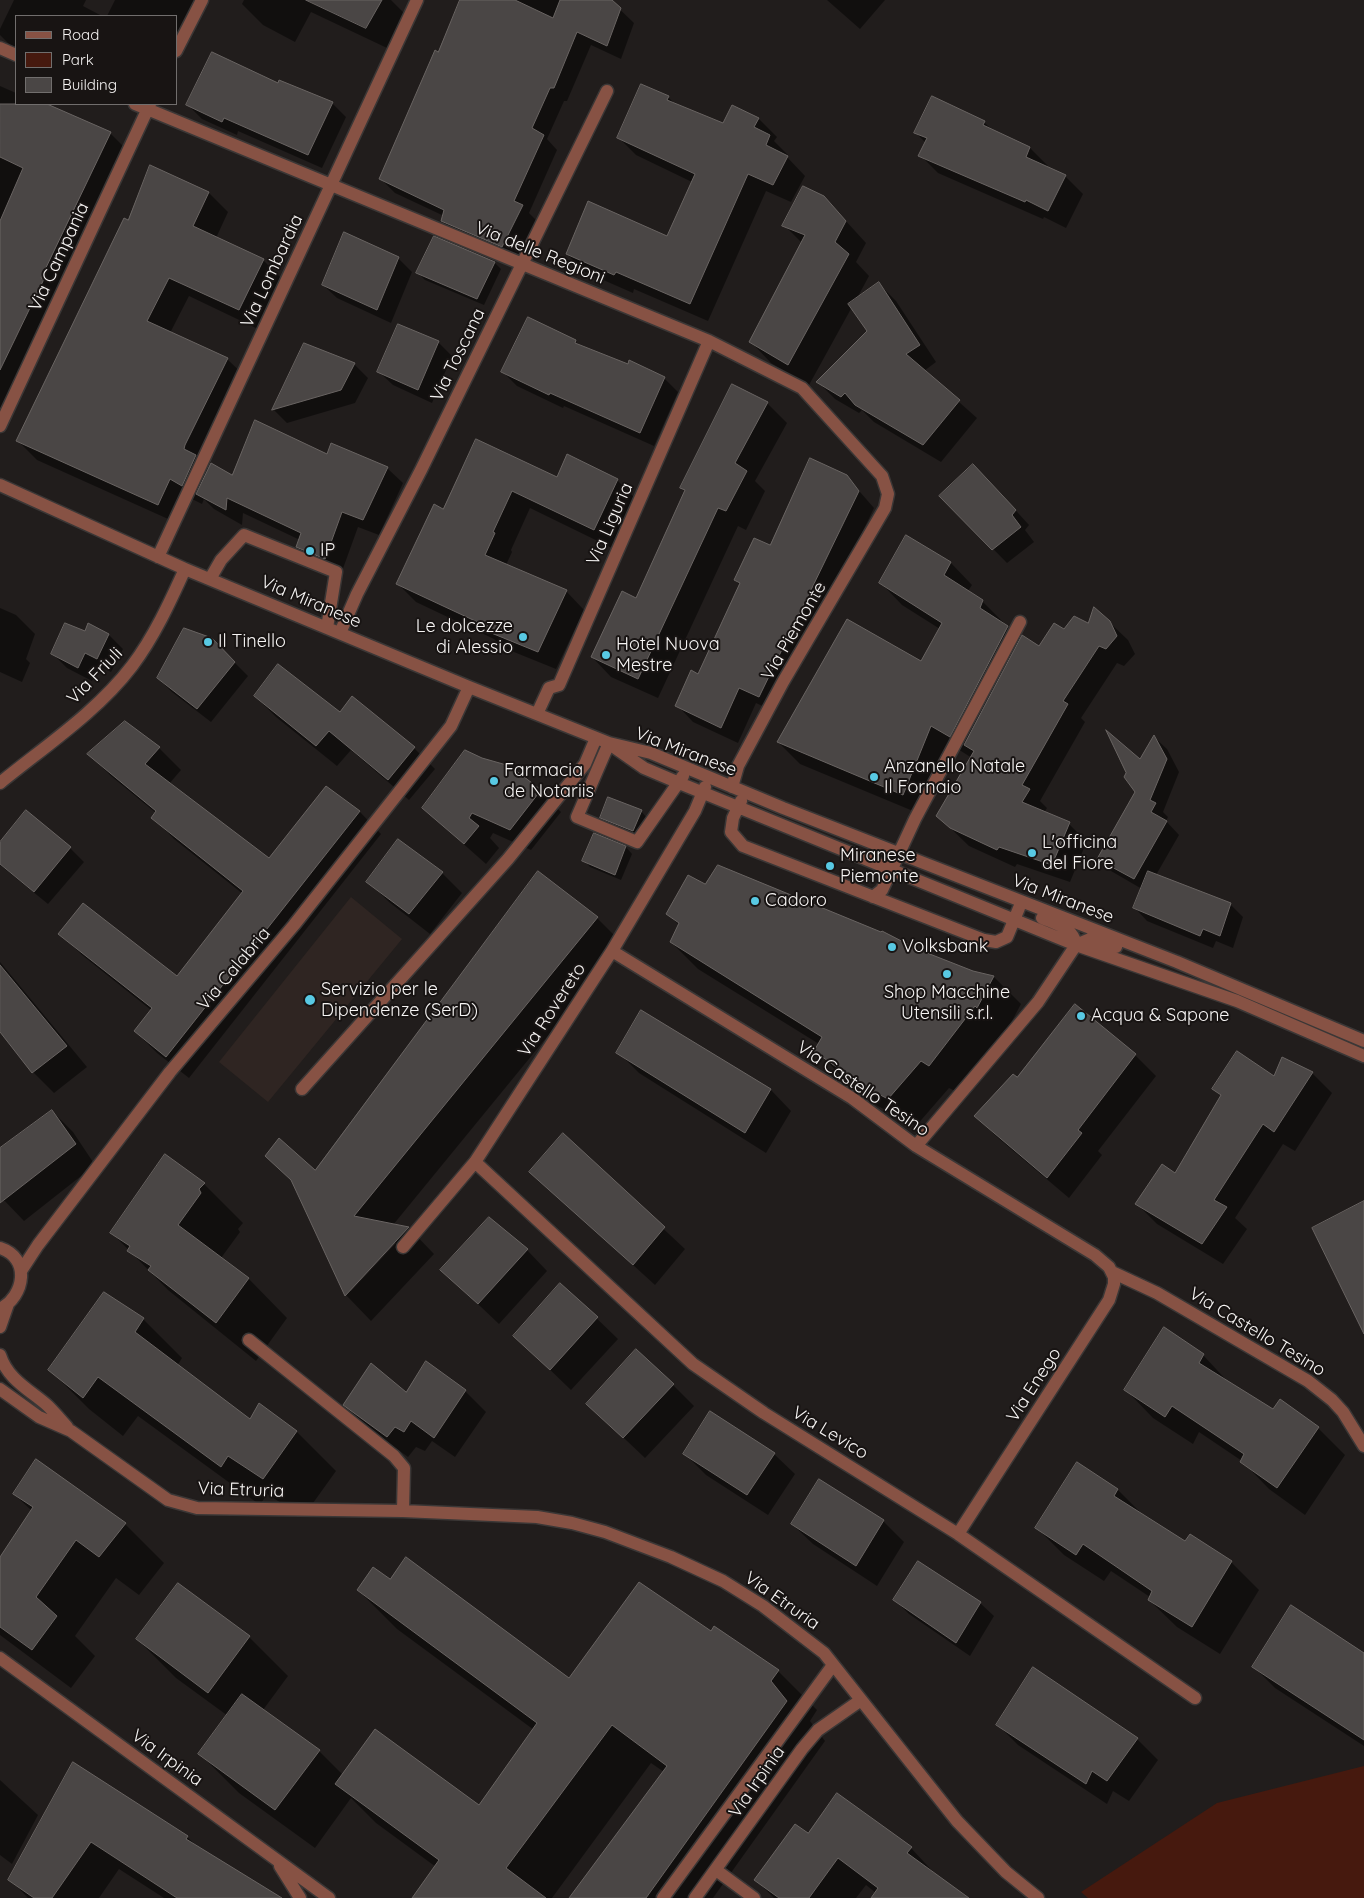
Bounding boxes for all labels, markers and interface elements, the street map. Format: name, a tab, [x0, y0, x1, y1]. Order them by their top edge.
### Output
legend	[15, 15, 178, 105]
text: Road	[62, 25, 99, 44]
text: Park	[62, 50, 94, 69]
text: Building	[62, 75, 117, 94]
street label: Via Campania	[24, 199, 94, 315]
street label: Via Lombardia	[236, 211, 308, 331]
street label: Via delle Regioni	[472, 217, 608, 289]
street label: Via Toscana	[426, 305, 490, 405]
street label: Via Liguria	[582, 479, 638, 569]
place label: IP	[320, 540, 335, 562]
marker: IP	[304, 545, 316, 557]
street label: Via Miranese	[257, 571, 365, 633]
street label: Via Piemonte	[757, 578, 831, 684]
place label: Le dolcezze di Alessio	[416, 616, 513, 659]
place label: Il Tinello	[218, 631, 286, 653]
marker: Le dolcezze di Alessio	[517, 631, 529, 643]
place label: Hotel Nuova Mestre	[616, 634, 720, 676]
marker: Il Tinello	[202, 636, 214, 648]
street label: Via Friuli	[63, 643, 127, 709]
marker: Hotel Nuova Mestre	[600, 649, 612, 661]
street label: Via Miranese	[632, 723, 740, 781]
place label: Anzanello Natale Il Fornaio	[884, 756, 1025, 799]
place label: Farmacia de Notariis	[504, 760, 594, 802]
marker: Anzanello Natale Il Fornaio	[868, 771, 880, 783]
marker: Farmacia de Notariis	[488, 775, 500, 787]
place label: L'officina del Fiore	[1042, 832, 1117, 874]
place label: Miranese Piemonte	[840, 845, 919, 888]
marker: L'officina del Fiore	[1026, 847, 1038, 859]
marker: Miranese Piemonte	[824, 860, 836, 872]
street label: Via Miranese	[1009, 870, 1117, 928]
place label: Cadoro	[765, 890, 827, 912]
marker: Cadoro	[749, 895, 761, 907]
street label: Via Calabria	[193, 923, 275, 1015]
place label: Volksbank	[902, 936, 988, 958]
marker: Volksbank	[886, 941, 898, 953]
street label: Via Rovereto	[514, 959, 590, 1061]
marker: Shop Macchine Utensili s.r.l.	[941, 968, 953, 980]
place label: Servizio per le Dipendenze (SerD)	[321, 979, 478, 1022]
place label: Shop Macchine Utensili s.r.l.	[884, 982, 1010, 1024]
marker: Servizio per le Dipendenze (SerD)	[303, 993, 317, 1007]
place label: Acqua & Sapone	[1091, 1005, 1229, 1027]
marker: Acqua & Sapone	[1075, 1010, 1087, 1022]
street label: Via Castello Tesino	[793, 1037, 933, 1141]
street label: Via Castello Tesino	[1185, 1283, 1329, 1381]
street label: Via Enego	[1002, 1344, 1066, 1426]
street label: Via Levico	[788, 1402, 872, 1464]
street label: Via Etruria	[197, 1478, 285, 1502]
street label: Via Etruria	[740, 1567, 824, 1635]
street label: Via Irpinia	[127, 1725, 207, 1791]
street label: Via Irpinia	[724, 1742, 790, 1822]

